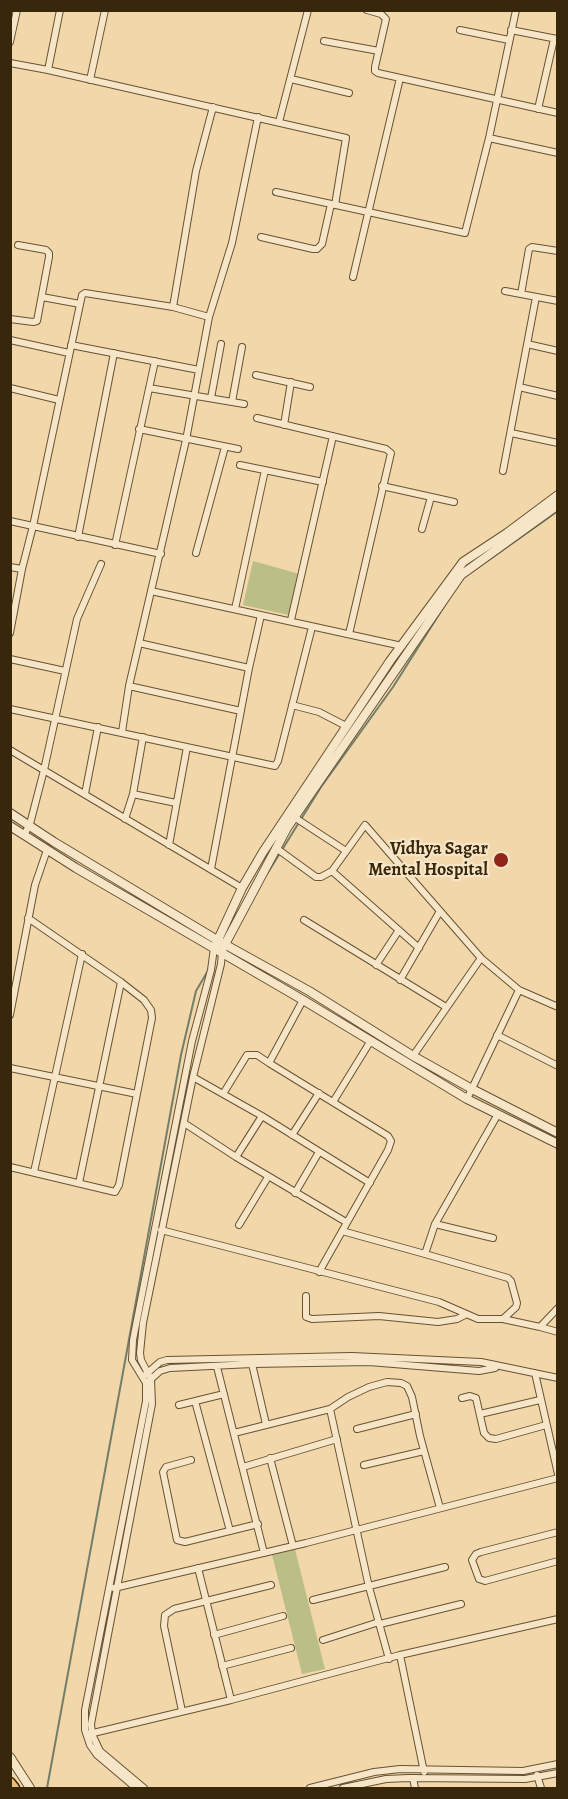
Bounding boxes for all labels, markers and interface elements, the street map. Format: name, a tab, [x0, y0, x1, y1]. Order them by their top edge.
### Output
place label: Vidhya Sagar Mental Hospital	[368, 839, 488, 882]
marker: Vidhya Sagar Mental Hospital	[492, 851, 510, 869]

